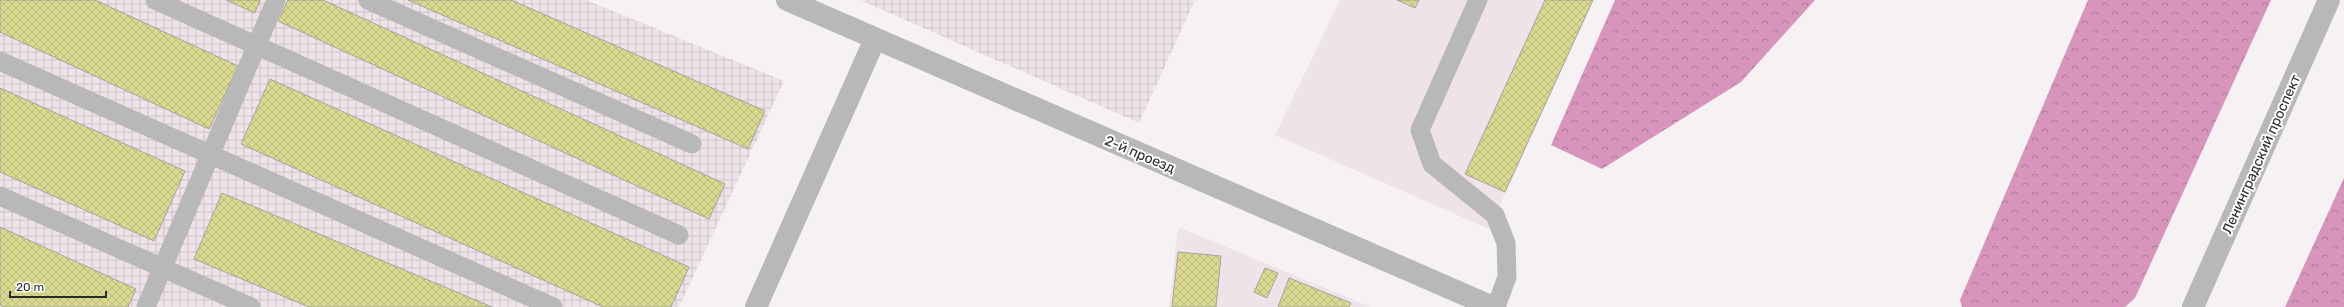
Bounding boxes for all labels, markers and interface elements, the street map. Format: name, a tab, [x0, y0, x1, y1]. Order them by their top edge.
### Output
street label: Ленинградский проспект	[2219, 72, 2304, 237]
street label: 2-й проезд	[1102, 132, 1178, 177]
scale bar	[10, 273, 106, 299]
text: 20 m	[16, 280, 44, 294]

